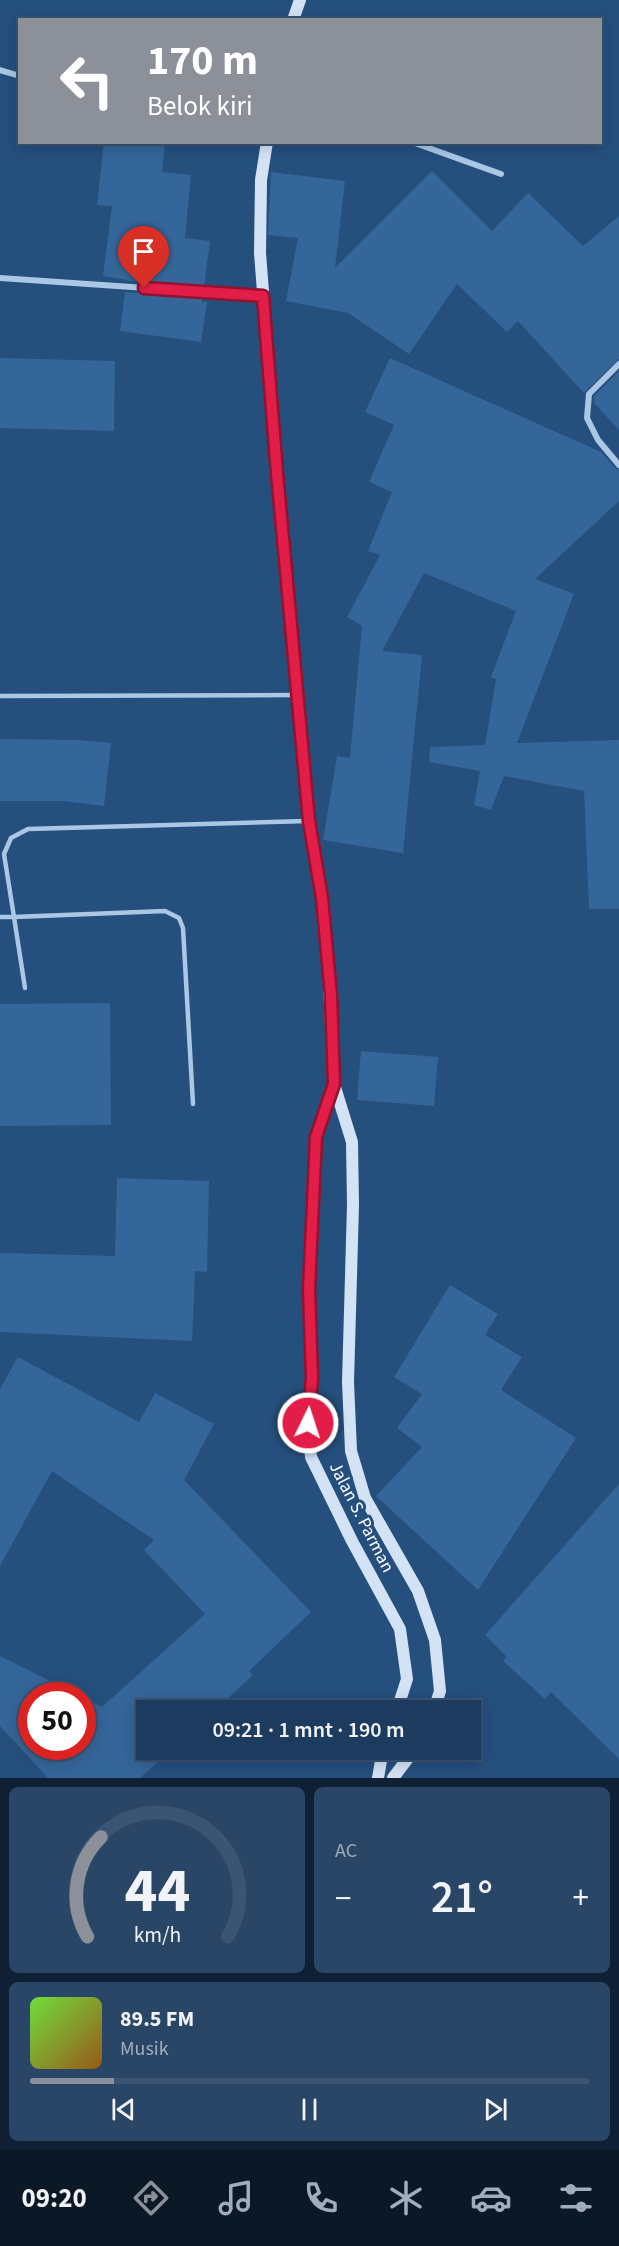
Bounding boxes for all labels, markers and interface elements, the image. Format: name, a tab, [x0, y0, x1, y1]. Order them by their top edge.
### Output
text: 170 m	[147, 31, 258, 91]
icon: left	[48, 42, 126, 120]
text: Belok kiri	[147, 87, 253, 126]
pin	[118, 226, 169, 288]
icon: arrive	[127, 235, 160, 268]
position arrow	[276, 1391, 340, 1455]
street label: Jalan S. Parman	[323, 1458, 400, 1577]
speed limit sign: 50	[18, 1682, 96, 1760]
text: 09:21 · 1 mnt · 190 m	[212, 1714, 405, 1746]
text: AC	[335, 1837, 357, 1865]
text: 44	[124, 1847, 190, 1936]
text: 21°	[431, 1866, 493, 1930]
text: −	[335, 1875, 351, 1922]
text: +	[573, 1875, 589, 1922]
text: km/h	[133, 1920, 181, 1951]
text: 89.5 FM	[120, 2003, 194, 2035]
text: Musik	[120, 2035, 169, 2063]
icon: previous	[107, 2093, 140, 2126]
icon: pause	[293, 2093, 326, 2126]
icon: next	[479, 2093, 512, 2126]
icon: directions	[130, 2177, 172, 2219]
icon: music	[215, 2177, 257, 2219]
icon: phone	[300, 2177, 342, 2219]
icon: climate	[385, 2177, 427, 2219]
icon: car	[470, 2177, 512, 2219]
icon: filters	[555, 2177, 597, 2219]
text: 09:20	[22, 2179, 87, 2218]

